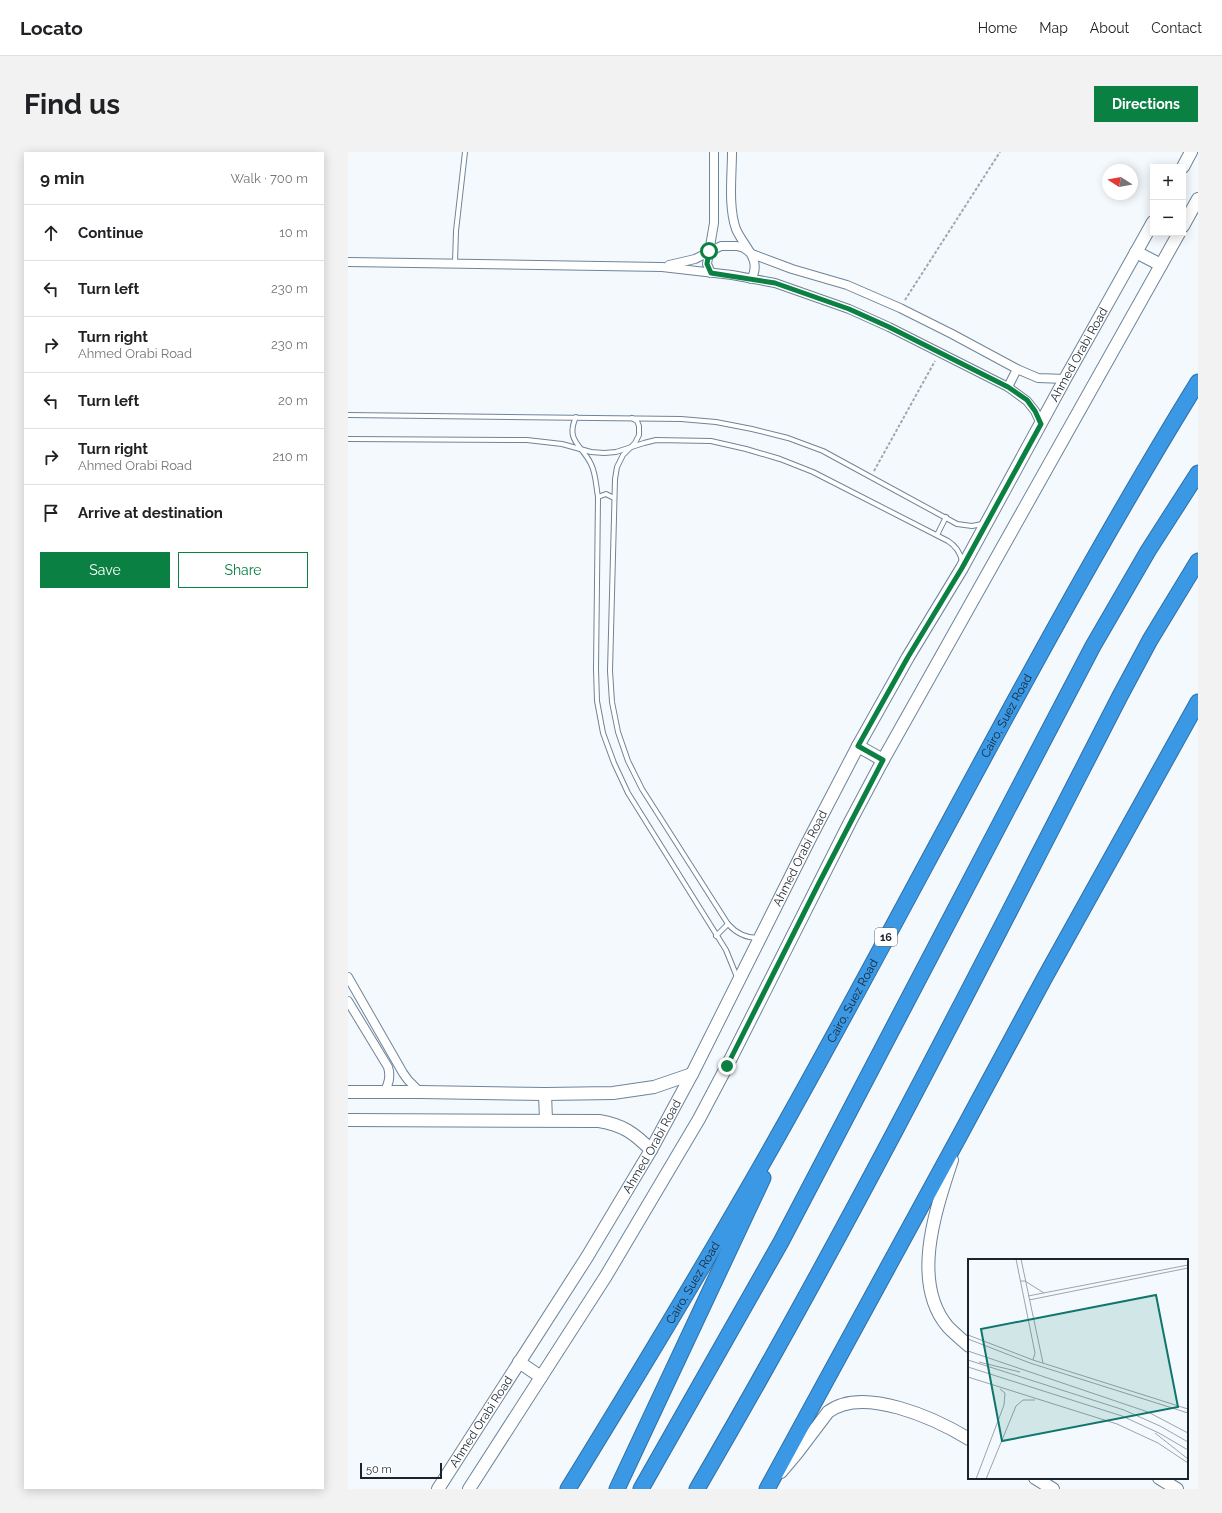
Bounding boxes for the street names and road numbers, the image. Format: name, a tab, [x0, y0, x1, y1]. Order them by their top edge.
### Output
street label: Ahmed Orabi Road	[1047, 305, 1111, 404]
street label: Cairo, Suez Road	[978, 672, 1035, 760]
street label: Ahmed Orabi Road	[770, 808, 830, 908]
road number: 16	[875, 928, 897, 946]
street label: Cairo, Suez Road	[824, 957, 881, 1045]
street label: Ahmed Orabi Road	[620, 1097, 684, 1196]
street label: Cairo, Suez Road	[663, 1239, 723, 1327]
street label: Ahmed Orabi Road	[447, 1374, 516, 1470]

